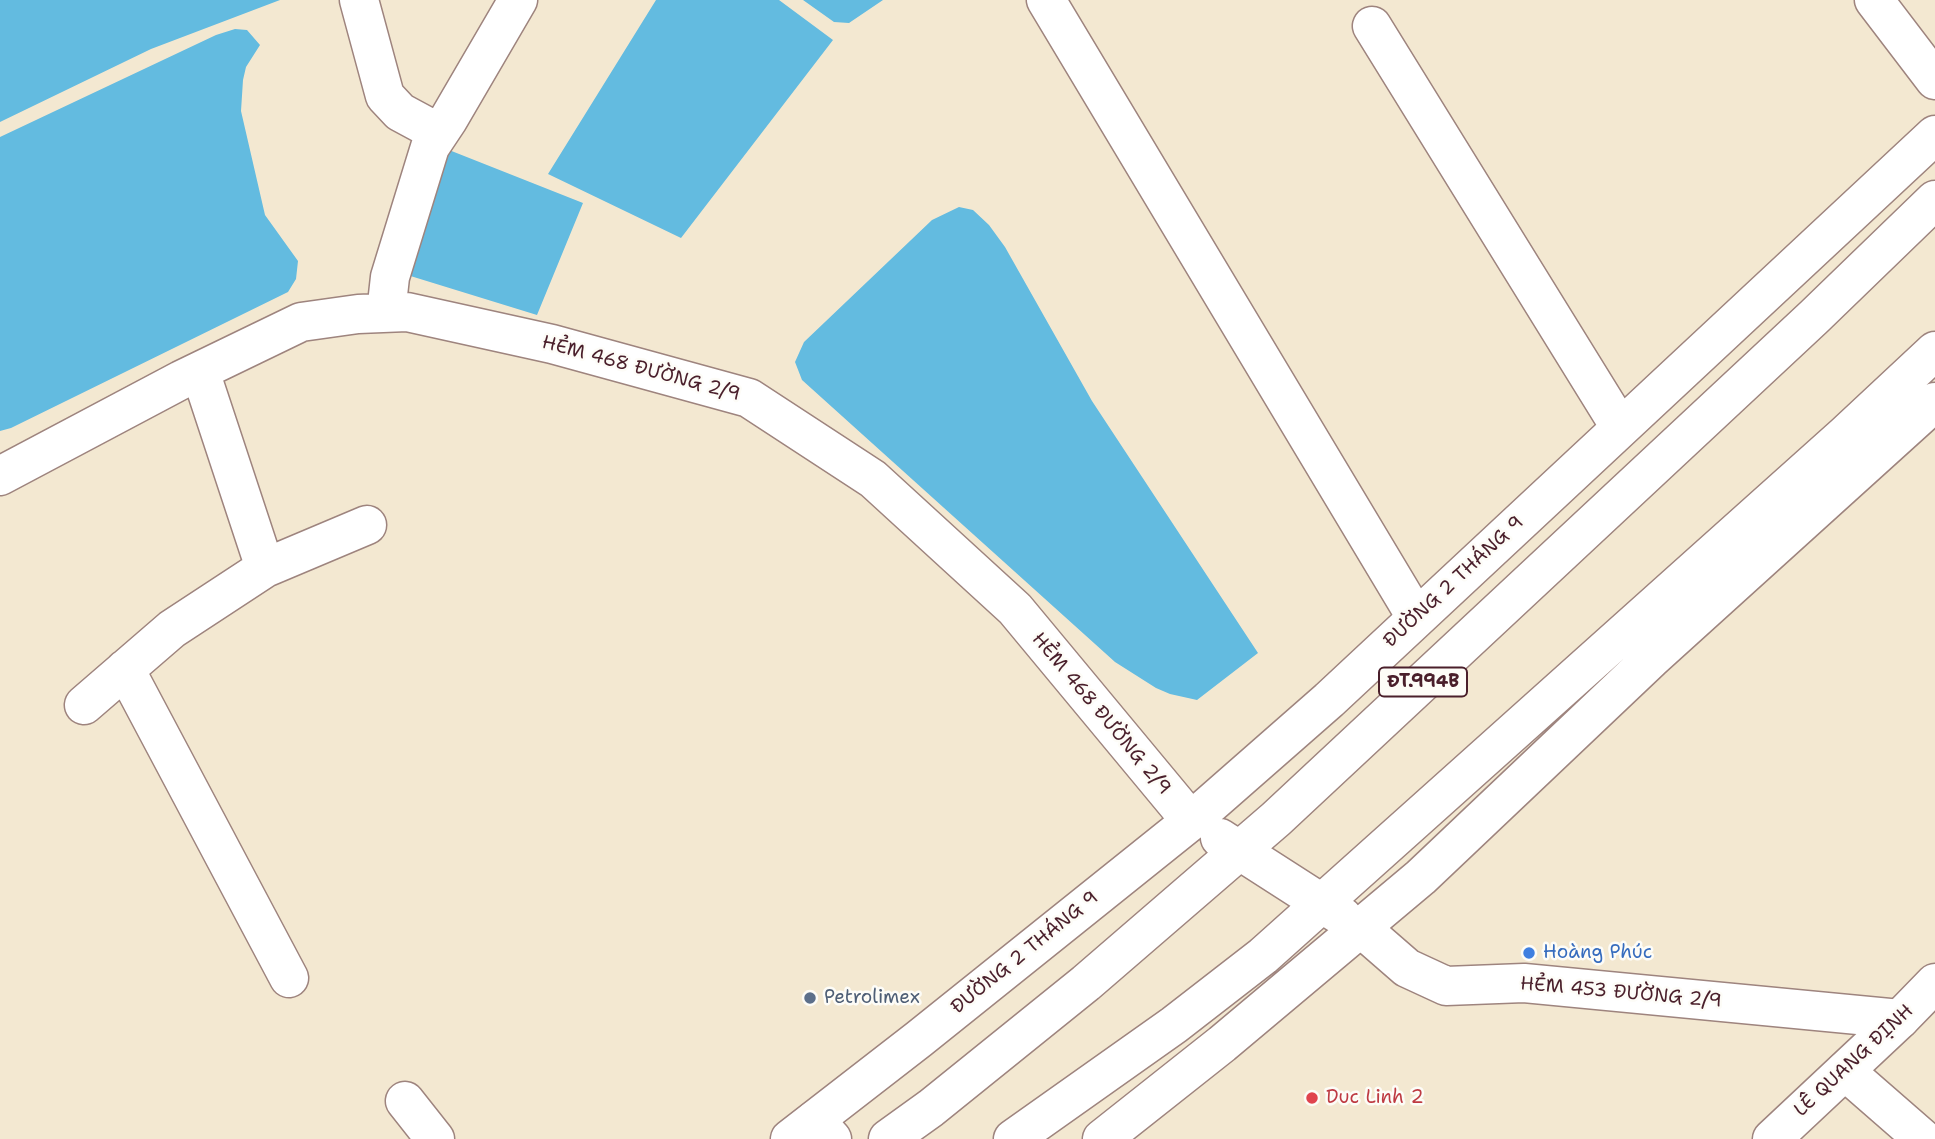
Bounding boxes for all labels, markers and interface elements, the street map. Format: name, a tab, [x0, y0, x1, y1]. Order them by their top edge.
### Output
street label: HẺM 468 ĐƯỜNG 2/9	[539, 332, 743, 406]
street label: ĐƯỜNG 2 THÁNG 9	[1379, 511, 1529, 653]
street label: HẺM 468 ĐƯỜNG 2/9	[1027, 628, 1175, 800]
road number: ĐT.994B	[1379, 668, 1467, 696]
street label: ĐƯỜNG 2 THÁNG 9	[947, 887, 1103, 1019]
place label: Hoàng Phúc	[1543, 942, 1652, 964]
marker: Hoàng Phúc	[1521, 945, 1537, 961]
street label: HẺM 453 ĐƯỜNG 2/9	[1519, 973, 1723, 1013]
place label: Petrolimex	[824, 987, 920, 1009]
marker: Petrolimex	[802, 990, 818, 1006]
street label: LÊ QUANG ĐỊNH	[1790, 1000, 1918, 1122]
place label: Duc Linh 2	[1326, 1087, 1424, 1109]
marker: Duc Linh 2	[1304, 1090, 1320, 1106]

